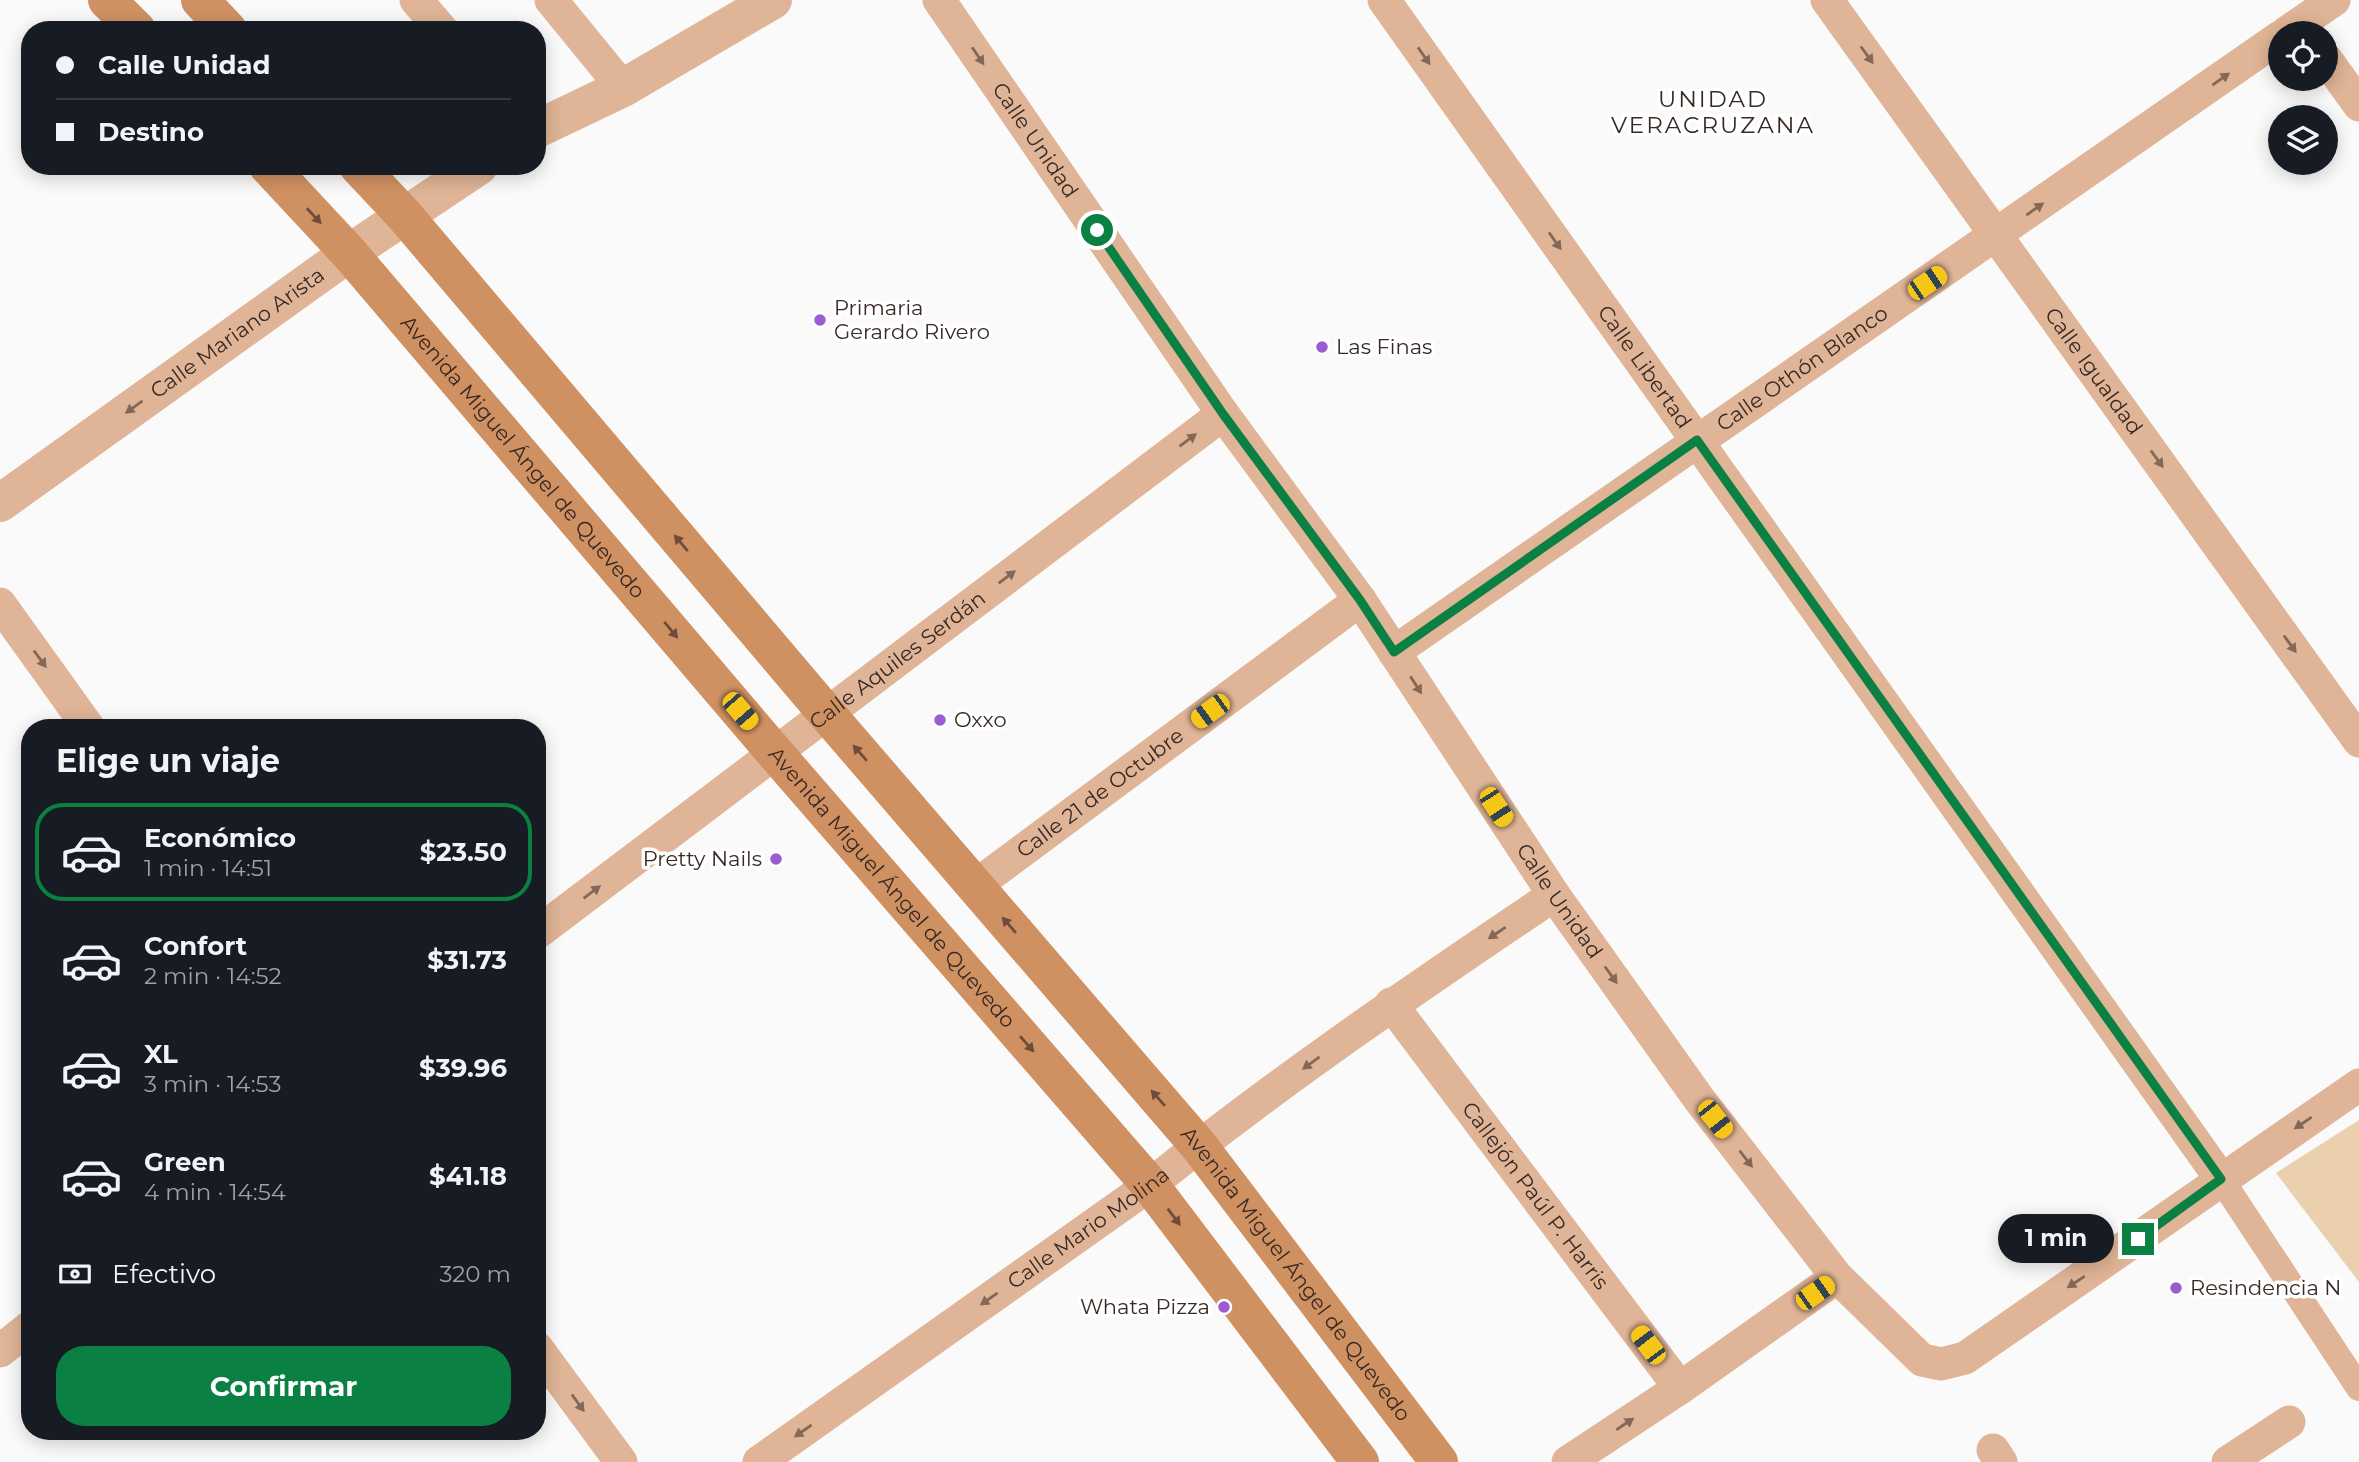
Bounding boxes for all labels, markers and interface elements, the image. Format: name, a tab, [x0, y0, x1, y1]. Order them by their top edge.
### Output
map controls	[2268, 21, 2338, 175]
button: locate	[2268, 21, 2338, 91]
one-way arrow	[1860, 46, 1874, 65]
one-way arrow	[971, 47, 985, 65]
one-way arrow	[1417, 47, 1431, 65]
text: Calle Unidad	[98, 49, 271, 81]
one-way arrow	[2212, 72, 2230, 86]
street label: Calle Unidad	[987, 78, 1084, 202]
district label: UNIDAD VERACRUZANA	[1611, 85, 1815, 139]
button: layers	[2268, 105, 2338, 175]
text: Destino	[98, 116, 204, 148]
one-way arrow	[2025, 203, 2044, 216]
one-way arrow	[306, 207, 322, 224]
route start	[1081, 214, 1113, 246]
one-way arrow	[1548, 232, 1562, 250]
street label: Calle Mariano Arista	[145, 262, 329, 403]
car	[1904, 263, 1951, 303]
place label: Primaria Gerardo Rivero	[834, 295, 990, 344]
street label: Calle Libertad	[1593, 300, 1697, 433]
street label: Calle Othón Blanco	[1712, 300, 1892, 436]
street label: Calle Igualdad	[2040, 303, 2148, 439]
street label: Avenida Miguel Ángel de Quevedo	[396, 310, 651, 603]
marker: Primaria Gerardo Rivero	[812, 312, 828, 328]
place label: Las Finas	[1336, 334, 1432, 359]
marker: Las Finas	[1314, 339, 1330, 355]
one-way arrow	[125, 400, 143, 414]
one-way arrow	[1179, 432, 1197, 447]
one-way arrow	[2150, 450, 2164, 468]
one-way arrow	[674, 534, 689, 552]
one-way arrow	[998, 571, 1016, 585]
street label: Calle Aquiles Serdán	[804, 585, 990, 735]
one-way arrow	[663, 621, 679, 639]
one-way arrow	[2282, 635, 2296, 653]
one-way arrow	[33, 650, 47, 668]
one-way arrow	[1409, 676, 1423, 694]
car	[719, 688, 762, 734]
car	[1187, 690, 1234, 732]
place label: Oxxo	[954, 707, 1007, 732]
marker: Oxxo	[932, 712, 948, 728]
street label: Calle 21 de Octubre	[1012, 722, 1188, 863]
text: Elige un viaje	[56, 741, 280, 780]
street label: Avenida Miguel Ángel de Quevedo	[764, 742, 1021, 1033]
one-way arrow	[853, 745, 869, 762]
car	[1476, 784, 1517, 830]
icon: car	[60, 821, 123, 884]
text: Económico	[144, 822, 296, 854]
text: $23.50	[420, 836, 507, 868]
street label: Calle Unidad	[1511, 838, 1608, 963]
place label: Pretty Nails	[643, 846, 762, 871]
marker: Pretty Nails	[768, 851, 784, 867]
text: 1 min · 14:51	[144, 854, 272, 882]
one-way arrow	[582, 885, 600, 900]
one-way arrow	[1002, 917, 1017, 934]
one-way arrow	[1488, 926, 1506, 940]
icon: car	[60, 929, 123, 992]
text: Confort	[144, 930, 247, 962]
text: $31.73	[427, 944, 507, 976]
text: 2 min · 14:52	[144, 962, 282, 990]
one-way arrow	[1604, 966, 1618, 984]
one-way arrow	[1019, 1035, 1034, 1052]
icon: car	[60, 1037, 123, 1100]
text: XL	[144, 1038, 178, 1070]
text: $39.96	[419, 1052, 507, 1084]
one-way arrow	[1302, 1056, 1320, 1070]
text: 3 min · 14:53	[144, 1070, 281, 1098]
one-way arrow	[1151, 1089, 1166, 1106]
car	[1694, 1096, 1737, 1142]
street label: Callejón Paúl P. Harris	[1457, 1097, 1614, 1294]
one-way arrow	[2294, 1116, 2312, 1130]
street label: Avenida Miguel Ángel de Quevedo	[1176, 1121, 1416, 1426]
icon: car	[60, 1145, 123, 1208]
text: Green	[144, 1146, 226, 1178]
one-way arrow	[1738, 1149, 1753, 1167]
text: $41.18	[429, 1160, 507, 1192]
street label: Calle Mario Molina	[1002, 1162, 1174, 1294]
text: 4 min · 14:54	[144, 1178, 286, 1206]
one-way arrow	[1167, 1208, 1181, 1227]
callout: 1 min	[1998, 1214, 2114, 1264]
route end	[2122, 1223, 2154, 1255]
text: 1 min	[2025, 1224, 2087, 1252]
icon: cash	[56, 1255, 94, 1293]
text: Efectivo	[112, 1258, 216, 1290]
text: 320 m	[439, 1260, 511, 1288]
car	[1792, 1272, 1839, 1314]
one-way arrow	[2067, 1275, 2086, 1288]
place label: Resindencia N	[2190, 1275, 2341, 1300]
marker: Resindencia N	[2168, 1280, 2184, 1296]
one-way arrow	[980, 1292, 998, 1306]
place label: Whata Pizza	[1080, 1294, 1210, 1319]
marker: Whata Pizza	[1216, 1299, 1232, 1315]
car	[1627, 1322, 1670, 1368]
button: Confirmar	[56, 1346, 511, 1426]
one-way arrow	[570, 1394, 584, 1412]
one-way arrow	[1615, 1418, 1635, 1431]
one-way arrow	[794, 1424, 812, 1438]

